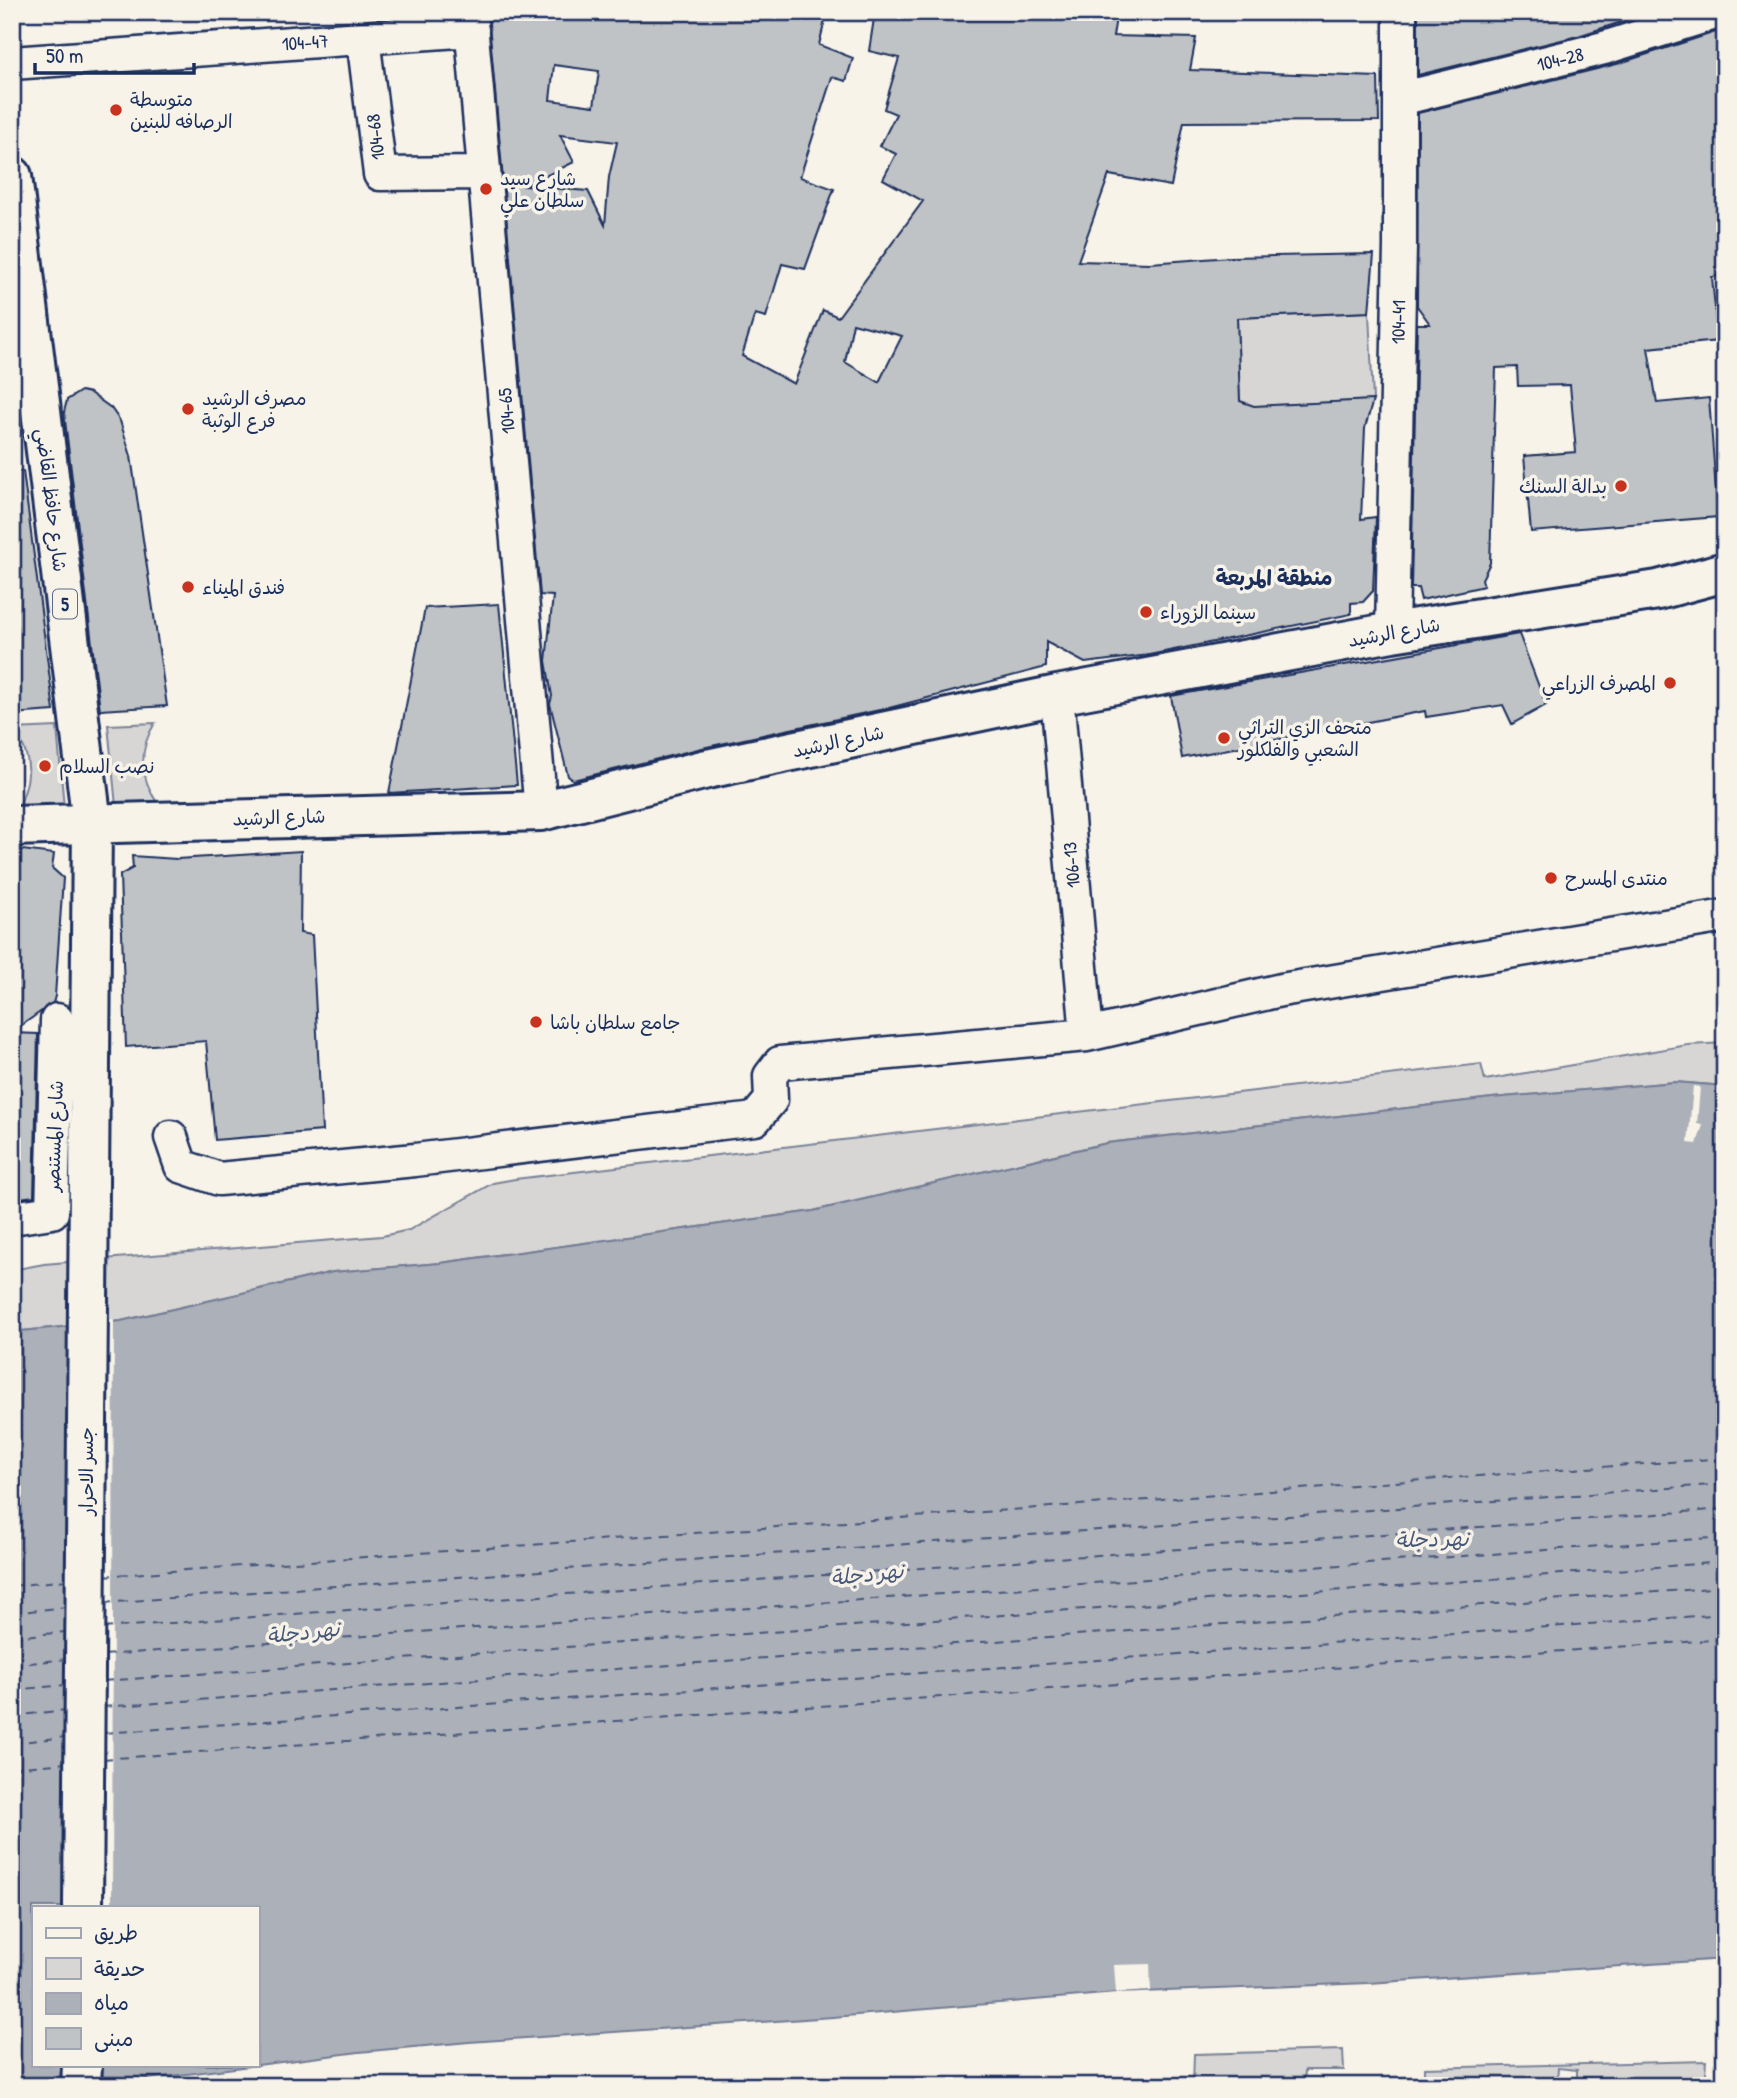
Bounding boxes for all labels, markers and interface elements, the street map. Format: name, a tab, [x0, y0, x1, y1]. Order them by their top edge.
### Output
street label: 104-47	[281, 27, 329, 57]
scale bar	[35, 32, 194, 76]
text: 50 m	[46, 41, 83, 70]
street label: 104-28	[1534, 41, 1586, 77]
place label: متوسطة الرصافه للبنين	[130, 86, 233, 134]
marker: متوسطة الرصافه للبنين	[108, 102, 124, 118]
street label: 104-68	[359, 113, 391, 161]
place label: شارع سيد سلطان علي	[500, 165, 584, 217]
marker: شارع سيد سلطان علي	[478, 181, 494, 197]
street label: 104-41	[1385, 300, 1411, 344]
place label: مصرف الرشيد فرع الوثبة	[202, 385, 307, 434]
street label: 104-65	[491, 387, 521, 435]
marker: مصرف الرشيد فرع الوثبة	[180, 401, 196, 417]
street label: شارع حافظ القاضي	[26, 427, 74, 574]
place label: بدالة السنك	[1519, 473, 1607, 499]
marker: بدالة السنك	[1613, 478, 1629, 494]
district label: منطقة المربعة	[1216, 563, 1332, 592]
place label: فندق الميناء	[202, 574, 285, 600]
marker: فندق الميناء	[180, 579, 196, 595]
road number: 5	[53, 590, 77, 618]
place label: سينما الزوراء	[1160, 599, 1256, 625]
marker: سينما الزوراء	[1138, 604, 1154, 620]
street label: شارع الرشيد	[1346, 611, 1442, 654]
place label: المصرف الزراعي	[1542, 670, 1656, 700]
marker: المصرف الزراعي	[1662, 675, 1678, 691]
place label: متحف الزي التراثي الشعبي والفلكلور	[1236, 714, 1372, 766]
street label: شارع الرشيد	[790, 719, 886, 764]
marker: متحف الزي التراثي الشعبي والفلكلور	[1216, 730, 1232, 746]
place label: نصب السلام	[59, 753, 155, 781]
marker: نصب السلام	[37, 758, 53, 774]
street label: شارع الرشيد	[232, 802, 326, 833]
street label: 106-13	[1056, 841, 1086, 889]
place label: منتدى المسرح	[1565, 865, 1668, 891]
marker: منتدى المسرح	[1543, 870, 1559, 886]
place label: جامع سلطان باشا	[550, 1009, 680, 1036]
marker: جامع سلطان باشا	[528, 1014, 544, 1030]
street label: شارع المستنصر	[39, 1080, 70, 1194]
street label: جسر الاحرار	[73, 1427, 99, 1517]
water label: نهر دجلة	[1395, 1524, 1471, 1554]
water label: نهر دجلة	[829, 1556, 907, 1592]
water label: نهر دجلة	[265, 1614, 343, 1650]
legend	[32, 1906, 259, 2066]
text: طريق	[94, 1918, 138, 1947]
text: حديقة	[94, 1954, 145, 1983]
text: مياه	[94, 1988, 129, 2017]
text: مبنى	[94, 2024, 133, 2053]

